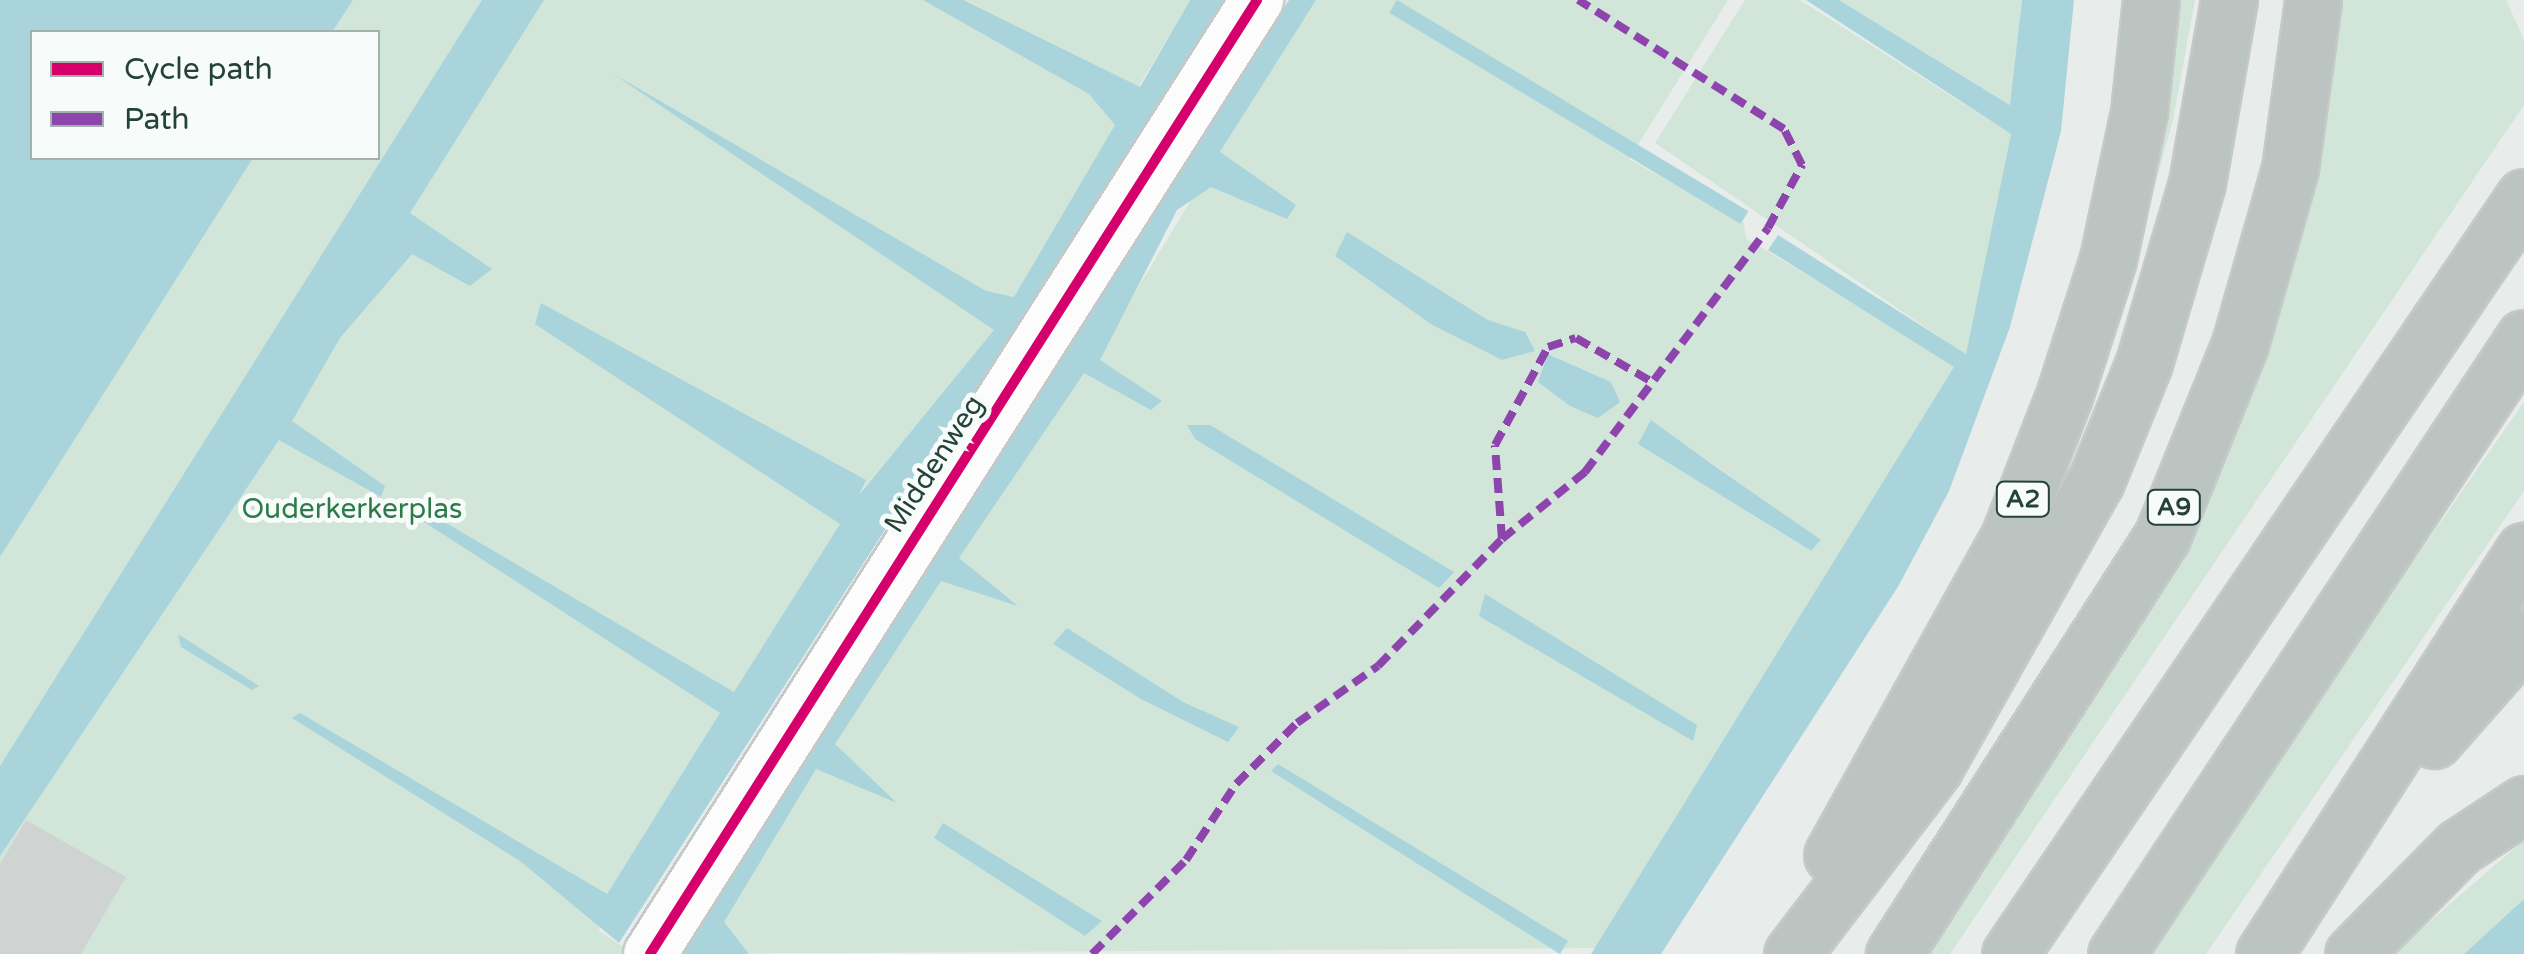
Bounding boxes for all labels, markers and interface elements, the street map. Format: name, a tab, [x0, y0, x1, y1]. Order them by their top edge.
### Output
legend	[30, 30, 380, 160]
text: Cycle path	[124, 51, 273, 88]
text: Path	[124, 101, 190, 138]
street label: Middenweg	[877, 389, 991, 539]
road number: A2	[1996, 479, 2050, 519]
road number: A9	[2146, 487, 2202, 527]
park label: Ouderkerkerplas	[242, 492, 462, 526]

